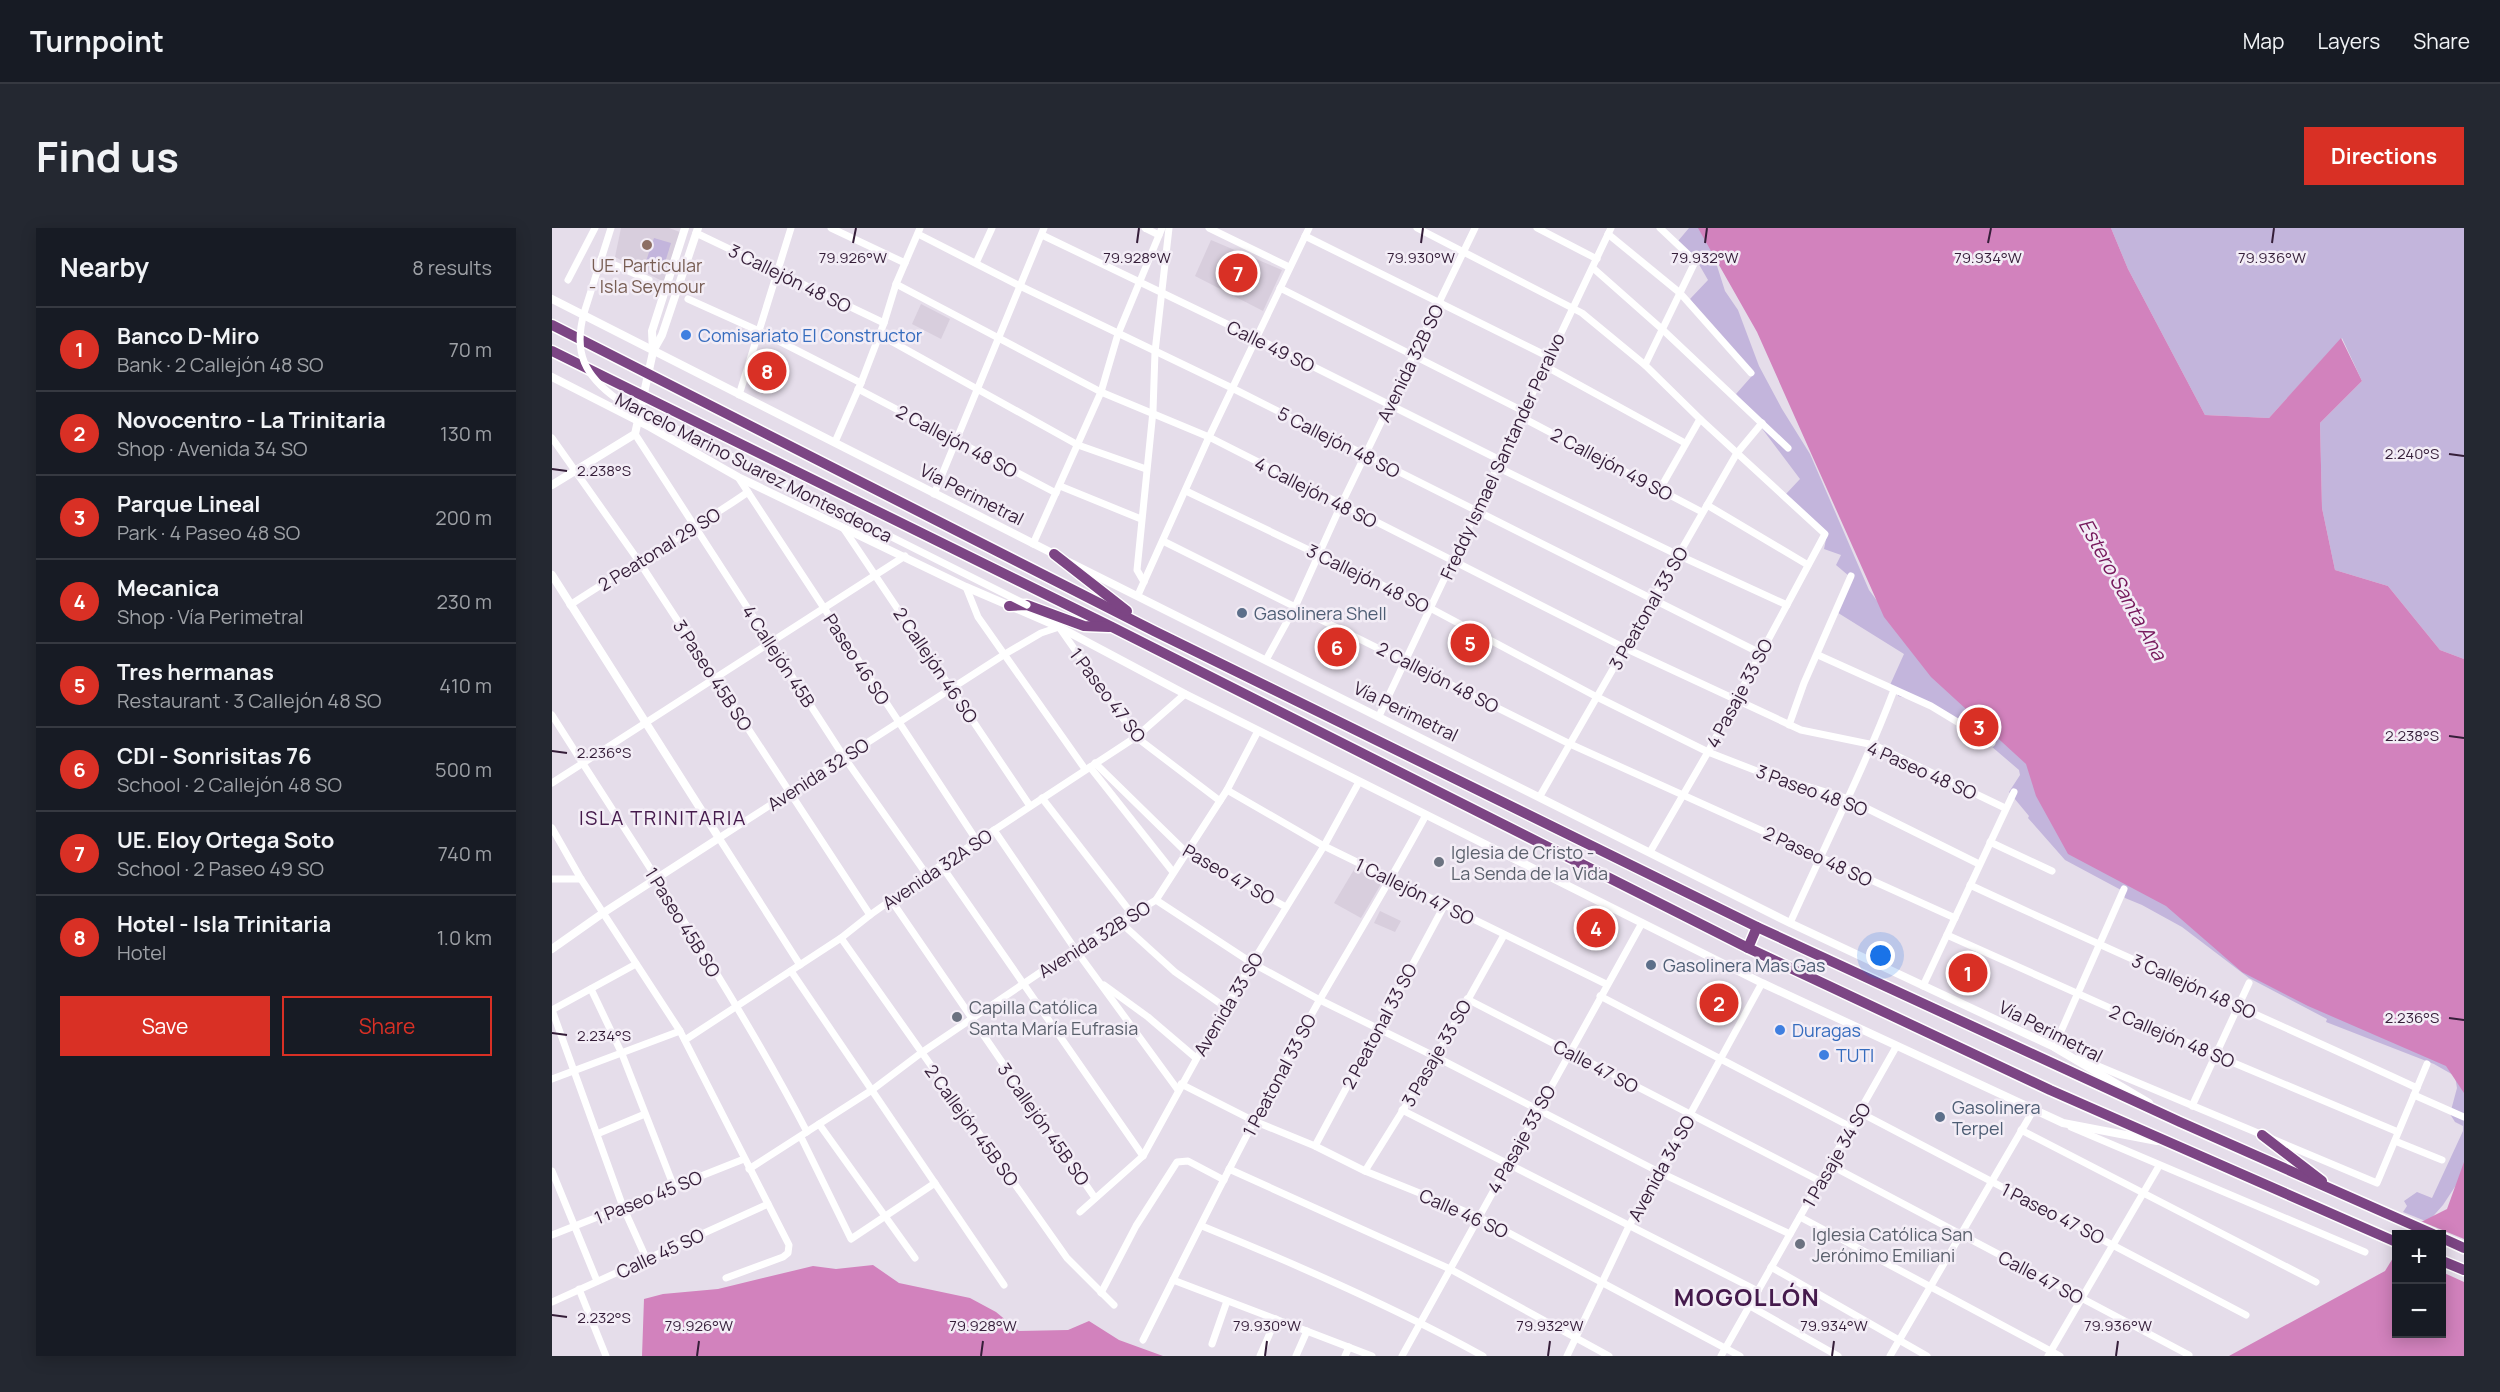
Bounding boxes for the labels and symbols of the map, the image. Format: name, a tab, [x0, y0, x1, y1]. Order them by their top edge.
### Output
marker: UE. Particular - Isla Seymour	[640, 238, 654, 252]
street label: 3 Callejón 48 SO	[725, 238, 855, 318]
text: 79.926°W	[819, 247, 887, 268]
text: 79.928°W	[1103, 247, 1171, 268]
text: 79.930°W	[1387, 247, 1455, 268]
text: 79.932°W	[1671, 247, 1739, 268]
text: 79.934°W	[1954, 247, 2022, 268]
text: 79.936°W	[2238, 247, 2306, 268]
pin: 7	[1218, 250, 1258, 296]
place label: UE. Particular - Isla Seymour	[589, 253, 706, 298]
street label: Avenida 32B SO	[1371, 300, 1449, 426]
street label: Calle 49 SO	[1223, 314, 1319, 378]
place label: Comisariato El Constructor	[698, 323, 923, 347]
marker: Comisariato El Constructor	[679, 328, 693, 342]
street label: Freddy Ismael Santander Peralvo	[1434, 329, 1570, 583]
pin: 8	[748, 348, 786, 394]
street label: Marcelo Marino Suarez Montesdeoca	[612, 386, 896, 548]
street label: 2 Callejón 48 SO	[892, 399, 1022, 483]
street label: 5 Callejón 48 SO	[1274, 401, 1404, 483]
street label: 2 Callejón 49 SO	[1547, 422, 1677, 506]
text: 2.240°S	[2385, 443, 2439, 464]
street label: 4 Callejón 48 SO	[1251, 451, 1381, 533]
street label: Vía Perimetral	[916, 458, 1028, 530]
text: 2.238°S	[577, 460, 631, 481]
street label: 2 Peatonal 29 SO	[593, 502, 725, 596]
water label: Estero Santa Ana	[2073, 513, 2174, 665]
street label: 3 Callejón 48 SO	[1303, 538, 1433, 618]
street label: 3 Peatonal 33 SO	[1603, 542, 1693, 674]
street label: 4 Callejón 45B	[737, 600, 821, 712]
place label: Gasolinera Shell	[1254, 601, 1387, 625]
street label: 2 Callejón 46 SO	[888, 602, 984, 728]
marker: Gasolinera Shell	[1235, 606, 1249, 620]
street label: Paseo 46 SO	[819, 609, 895, 709]
street label: 3 Paseo 45B SO	[668, 615, 758, 735]
pin: 5	[1450, 620, 1490, 666]
pin: 6	[1318, 624, 1356, 670]
street label: 4 Pasaje 33 SO	[1700, 634, 1778, 752]
street label: 2 Callejón 48 SO	[1373, 636, 1503, 718]
street label: 1 Paseo 47 SO	[1065, 643, 1151, 747]
street label: Vía Perimetral	[1350, 675, 1462, 747]
pin: 3	[1960, 704, 1998, 750]
text: 2.238°S	[2385, 725, 2439, 746]
street label: Avenida 32 SO	[762, 732, 874, 816]
street label: 4 Paseo 48 SO	[1863, 735, 1981, 805]
text: 2.236°S	[577, 742, 631, 763]
street label: 3 Paseo 48 SO	[1753, 759, 1871, 821]
district label: ISLA TRINITARIA	[579, 804, 747, 831]
street label: 2 Paseo 48 SO	[1760, 820, 1876, 892]
street label: Avenida 32A SO	[877, 823, 997, 915]
street label: Paseo 47 SO	[1179, 838, 1279, 910]
place label: Iglesia de Cristo - La Senda de la Vida	[1451, 840, 1608, 885]
street label: 1 Callejón 47 SO	[1352, 852, 1478, 930]
marker: Iglesia de Cristo - La Senda de la Vida	[1432, 855, 1446, 869]
street label: 1 Paseo 45B SO	[640, 863, 726, 981]
street label: Avenida 32B SO	[1033, 895, 1155, 983]
pin: 4	[1576, 906, 1616, 950]
your location	[1866, 941, 1895, 970]
street label: Avenida 33 SO	[1188, 948, 1268, 1060]
street label: 3 Callejón 48 SO	[2128, 948, 2260, 1024]
pin: 1	[1948, 950, 1988, 996]
place label: Gasolinera Mas Gas	[1663, 953, 1825, 977]
marker: Gasolinera Mas Gas	[1644, 958, 1658, 972]
street label: 2 Peatonal 33 SO	[1336, 959, 1422, 1093]
pin: 2	[1700, 980, 1738, 1026]
place label: Capilla Católica Santa María Eufrasia	[969, 995, 1138, 1040]
street label: 3 Pasaje 33 SO	[1396, 995, 1476, 1111]
street label: Vía Perimetral	[1995, 995, 2107, 1067]
street label: 2 Callejón 48 SO	[2106, 999, 2238, 1073]
text: 2.236°S	[2385, 1007, 2439, 1028]
marker: Capilla Católica Santa María Eufrasia	[950, 1010, 964, 1024]
street label: 1 Peatonal 33 SO	[1237, 1010, 1321, 1140]
place label: Duragas	[1792, 1018, 1861, 1042]
marker: Duragas	[1773, 1023, 1787, 1037]
text: 2.234°S	[577, 1025, 631, 1046]
street label: Calle 47 SO	[1549, 1034, 1643, 1098]
place label: TUTI	[1836, 1043, 1874, 1067]
marker: TUTI	[1817, 1048, 1831, 1062]
street label: 3 Callejón 45B SO	[993, 1058, 1095, 1190]
street label: 2 Callejón 45B SO	[920, 1059, 1024, 1191]
street label: 4 Pasaje 33 SO	[1481, 1081, 1561, 1197]
place label: Gasolinera Terpel	[1952, 1095, 2040, 1140]
street label: 1 Pasaje 34 SO	[1796, 1098, 1876, 1212]
marker: Gasolinera Terpel	[1933, 1110, 1947, 1124]
street label: Avenida 34 SO	[1622, 1111, 1700, 1225]
street label: 1 Paseo 45 SO	[591, 1165, 705, 1229]
street label: 1 Paseo 47 SO	[1997, 1177, 2109, 1249]
street label: Calle 46 SO	[1416, 1183, 1512, 1243]
street label: Calle 45 SO	[612, 1222, 708, 1284]
place label: Iglesia Católica San Jerónimo Emiliani	[1812, 1222, 1973, 1267]
marker: Iglesia Católica San Jerónimo Emiliani	[1793, 1237, 1807, 1251]
street label: Calle 47 SO	[1994, 1245, 2088, 1309]
district label: MOGOLLÓN	[1674, 1280, 1820, 1313]
text: 2.232°S	[577, 1307, 631, 1328]
text: 79.926°W	[665, 1315, 733, 1336]
text: 79.928°W	[949, 1315, 1017, 1336]
text: 79.930°W	[1233, 1315, 1301, 1336]
text: 79.932°W	[1516, 1315, 1584, 1336]
text: 79.934°W	[1800, 1315, 1868, 1336]
text: 79.936°W	[2084, 1315, 2152, 1336]

